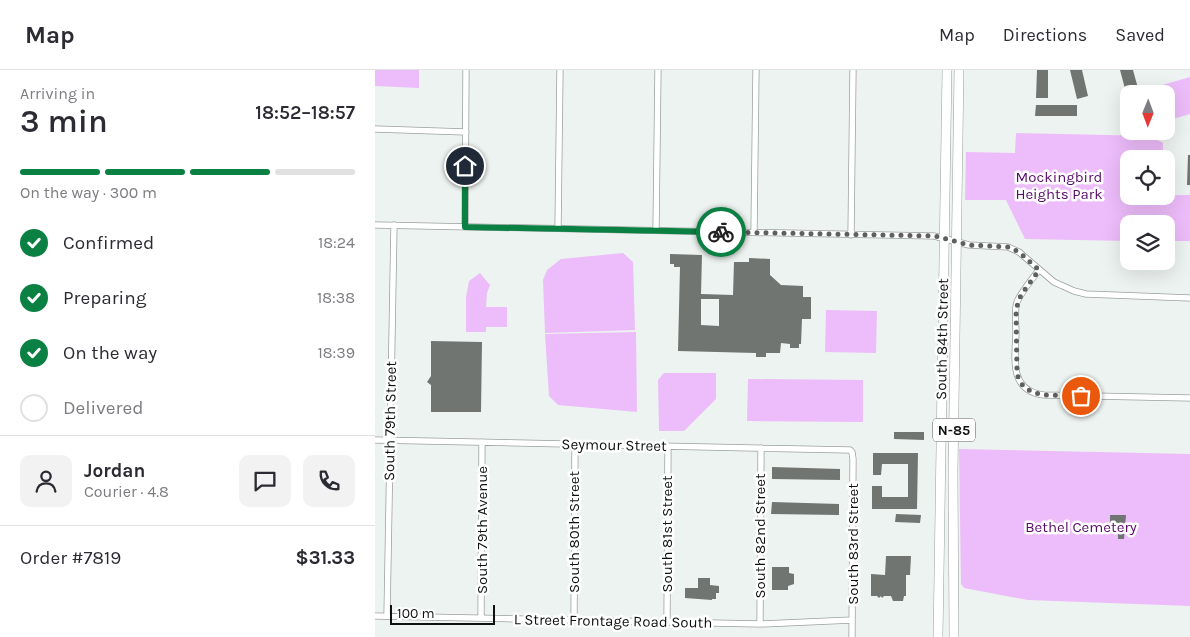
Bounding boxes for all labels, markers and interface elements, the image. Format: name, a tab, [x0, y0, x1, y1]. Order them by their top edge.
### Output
text: Map	[25, 21, 75, 49]
text: Map	[939, 24, 975, 46]
text: Directions	[1003, 24, 1087, 46]
text: Saved	[1115, 24, 1165, 46]
text: Arriving in	[20, 84, 95, 103]
north arrow	[1120, 85, 1175, 140]
map controls	[1120, 85, 1175, 270]
text: 18:52–18:57	[255, 102, 355, 124]
text: 3 min	[20, 103, 108, 140]
pin	[444, 145, 486, 187]
button: locate	[1120, 150, 1175, 205]
icon: home	[451, 152, 479, 180]
park label: Mockingbird Heights Park	[1015, 168, 1103, 203]
text: On the way · 300 m	[20, 183, 157, 202]
courier	[696, 207, 746, 257]
button: layers	[1120, 215, 1175, 270]
icon: bike	[707, 218, 735, 246]
icon: check	[20, 229, 48, 257]
text: Confirmed	[63, 232, 154, 254]
text: 18:24	[318, 233, 355, 252]
street label: South 84th Street	[932, 278, 952, 400]
icon: check	[20, 284, 48, 312]
text: Preparing	[63, 287, 146, 309]
text: 18:38	[317, 288, 355, 307]
icon: check	[20, 339, 48, 367]
text: On the way	[63, 342, 157, 364]
text: 18:39	[317, 343, 355, 362]
street label: South 79th Street	[380, 361, 400, 481]
pin	[1060, 375, 1102, 417]
icon: bag	[1067, 382, 1095, 410]
text: Delivered	[63, 397, 143, 419]
road number: N-85	[933, 418, 975, 442]
street label: Seymour Street	[561, 435, 667, 455]
button: person	[20, 455, 72, 507]
button: chat	[239, 455, 291, 507]
button: phone	[303, 455, 355, 507]
text: Jordan	[84, 460, 145, 482]
street label: South 79th Avenue	[473, 466, 491, 594]
street label: South 80th Street	[565, 471, 583, 593]
street label: South 82nd Street	[751, 473, 769, 599]
street label: South 81st Street	[658, 475, 676, 593]
text: Courier · 4.8	[84, 482, 169, 501]
street label: South 83rd Street	[844, 483, 862, 605]
park label: Bethel Cemetery	[1025, 518, 1137, 536]
text: Order #7819	[20, 547, 121, 569]
text: $31.33	[296, 547, 355, 569]
scale bar	[390, 602, 495, 625]
text: 100 m	[397, 605, 435, 622]
street label: L Street Frontage Road South	[514, 610, 712, 632]

